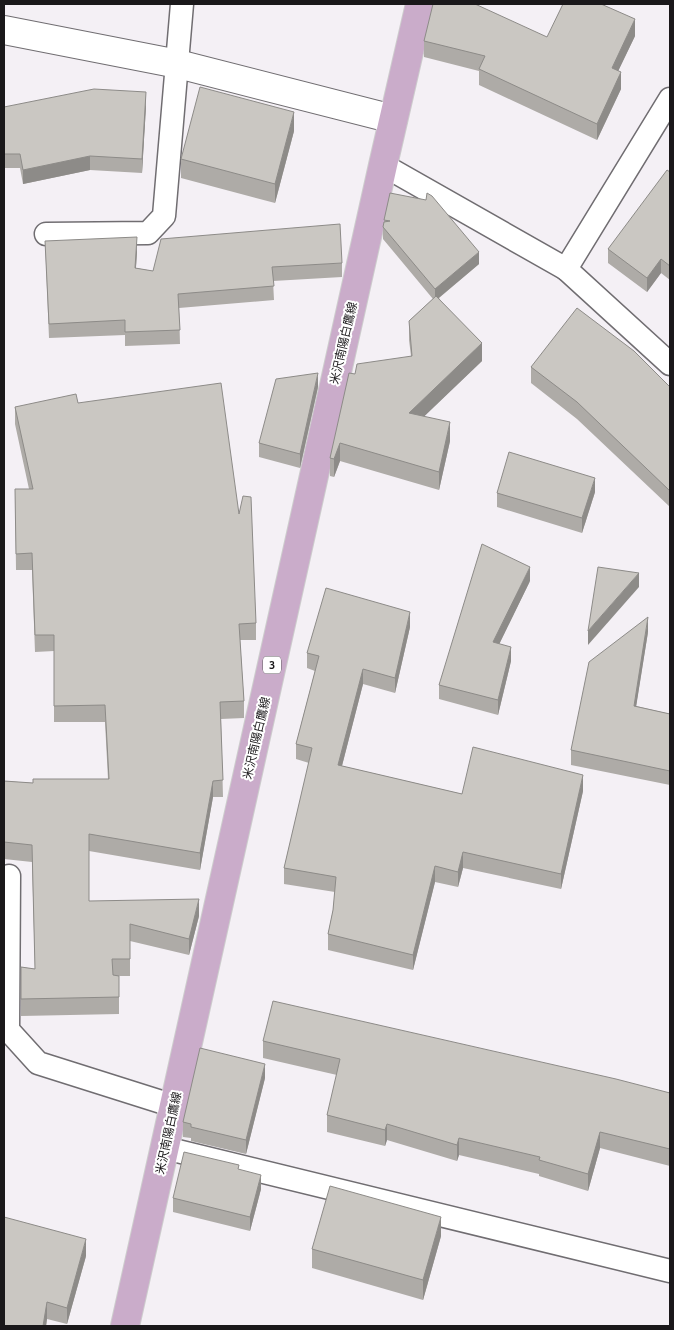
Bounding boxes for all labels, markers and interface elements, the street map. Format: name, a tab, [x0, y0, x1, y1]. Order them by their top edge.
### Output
street label: 米沢南陽白鷹線	[327, 301, 359, 385]
road number: 3	[263, 656, 281, 674]
street label: 米沢南陽白鷹線	[240, 696, 272, 780]
street label: 米沢南陽白鷹線	[153, 1091, 183, 1175]

